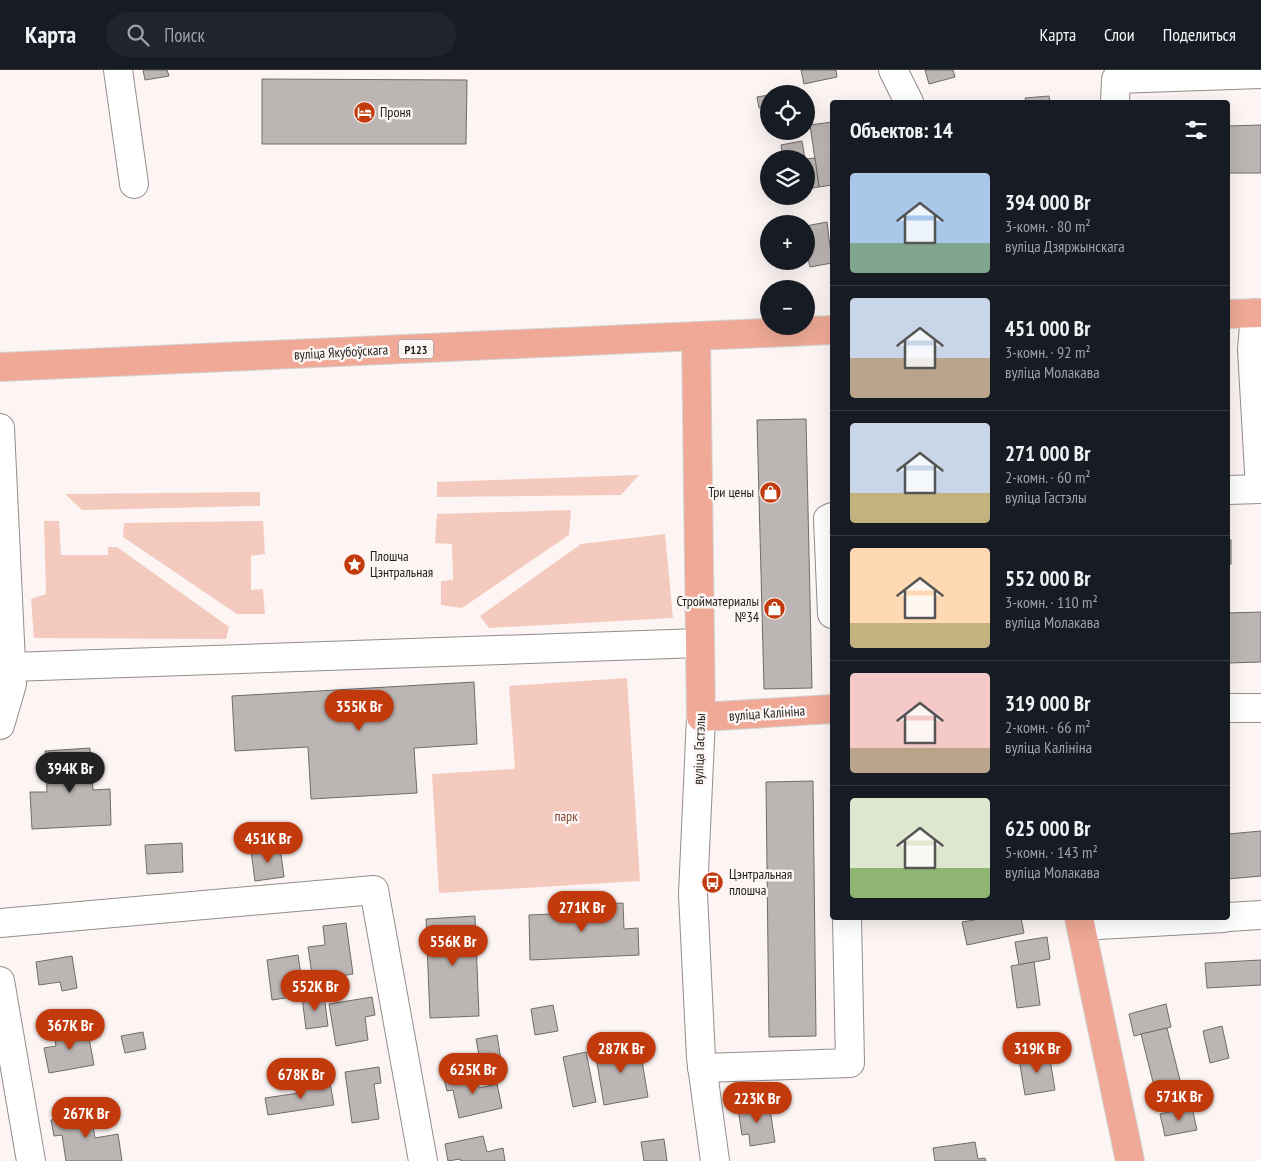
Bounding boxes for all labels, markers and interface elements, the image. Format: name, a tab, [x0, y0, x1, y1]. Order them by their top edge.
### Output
search box	[106, 12, 456, 57]
text: Карта	[25, 19, 76, 50]
icon: search	[124, 21, 152, 49]
text: Поиск	[164, 23, 205, 47]
text: Карта	[1039, 23, 1076, 46]
text: Слои	[1104, 23, 1135, 46]
text: Поделиться	[1163, 23, 1236, 46]
map controls	[760, 85, 815, 335]
button: locate	[760, 85, 815, 140]
hotel icon: Проня	[352, 100, 376, 124]
place label: Проня	[380, 103, 411, 121]
icon: filters	[1182, 116, 1210, 144]
text: Объектов: 14	[850, 117, 953, 144]
button: layers	[760, 150, 815, 205]
text: 394 000 Br	[1005, 189, 1090, 216]
icon: home	[890, 193, 950, 253]
button: +	[760, 215, 815, 270]
text: 3-комн. · 80 m²	[1005, 216, 1091, 236]
text: вуліца Дзяржынскага	[1005, 236, 1125, 256]
button: −	[760, 280, 815, 335]
text: 451 000 Br	[1005, 315, 1090, 342]
icon: home	[890, 318, 950, 378]
road number: Р123	[398, 340, 434, 358]
street label: вуліца Якубоўскага	[293, 341, 389, 363]
text: 3-комн. · 92 m²	[1005, 342, 1091, 362]
text: вуліца Молакава	[1005, 362, 1100, 382]
text: 271 000 Br	[1005, 440, 1090, 467]
icon: home	[890, 443, 950, 503]
text: 2-комн. · 60 m²	[1005, 467, 1091, 487]
shop icon: Три цены	[758, 480, 782, 504]
place label: Три цены	[708, 483, 754, 501]
text: вуліца Гастэлы	[1005, 487, 1087, 507]
place label: Плошча Цэнтральная	[370, 547, 433, 581]
place icon: Плошча Цэнтральная	[342, 552, 366, 576]
text: 552 000 Br	[1005, 565, 1090, 592]
icon: home	[890, 568, 950, 628]
place label: Стройматериалы №34	[676, 592, 760, 626]
text: 3-комн. · 110 m²	[1005, 592, 1098, 612]
shop icon: Стройматериалы №34	[763, 597, 787, 621]
text: вуліца Молакава	[1005, 612, 1100, 632]
pin: 355K Br	[313, 690, 405, 732]
text: 319 000 Br	[1005, 690, 1090, 717]
icon: home	[890, 693, 950, 753]
text: 355K Br	[336, 696, 382, 716]
street label: вуліца Калініна	[728, 701, 806, 725]
street label: вуліца Гастэлы	[689, 713, 709, 785]
text: 2-комн. · 66 m²	[1005, 717, 1091, 737]
text: вуліца Калініна	[1005, 737, 1092, 757]
pin: 394K Br	[24, 752, 116, 794]
text: 394K Br	[47, 758, 93, 778]
park label: парк	[554, 807, 578, 825]
text: 625 000 Br	[1005, 815, 1090, 842]
icon: home	[890, 818, 950, 878]
pin: 451K Br	[222, 822, 314, 864]
text: 451K Br	[245, 828, 291, 848]
text: 5-комн. · 143 m²	[1005, 842, 1098, 862]
text: вуліца Молакава	[1005, 862, 1100, 882]
place label: Цэнтральная плошча	[729, 865, 792, 899]
bus stop icon: Цэнтральная плошча	[701, 870, 725, 894]
pin: 271K Br	[536, 890, 628, 933]
text: 271K Br	[559, 897, 605, 917]
pin: 556K Br	[407, 924, 499, 967]
text: 556K Br	[430, 931, 476, 951]
pin: 552K Br	[269, 970, 361, 1012]
text: 552K Br	[292, 976, 338, 996]
pin: 367K Br	[24, 1008, 116, 1051]
text: 367K Br	[47, 1015, 93, 1035]
pin: 287K Br	[575, 1032, 667, 1074]
pin: 319K Br	[991, 1032, 1083, 1074]
text: 287K Br	[598, 1038, 644, 1058]
text: 319K Br	[1014, 1038, 1060, 1058]
pin: 625K Br	[427, 1052, 519, 1095]
pin: 678K Br	[255, 1058, 347, 1100]
text: 625K Br	[450, 1059, 496, 1079]
text: 678K Br	[278, 1064, 324, 1084]
pin: 571K Br	[1133, 1080, 1225, 1122]
pin: 223K Br	[711, 1082, 803, 1124]
text: 571K Br	[1156, 1086, 1202, 1106]
text: 223K Br	[734, 1088, 780, 1108]
pin: 267K Br	[40, 1096, 132, 1139]
text: 267K Br	[63, 1103, 109, 1123]

